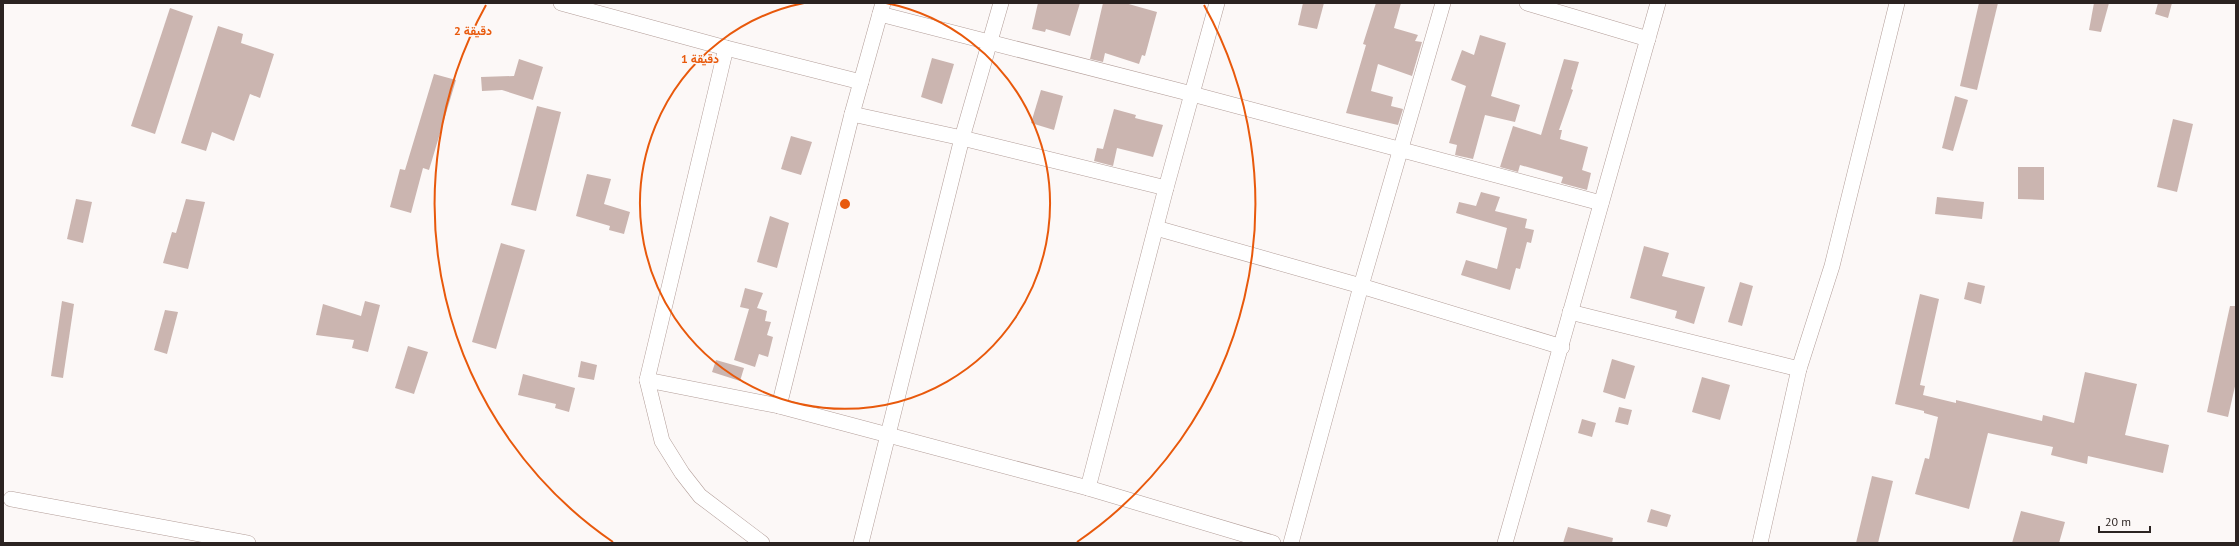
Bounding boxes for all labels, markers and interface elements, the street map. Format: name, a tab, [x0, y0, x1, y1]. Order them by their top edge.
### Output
text: 2 دقيقة	[454, 23, 492, 38]
text: 1 دقيقة	[681, 51, 719, 66]
centre of rings	[838, 197, 852, 211]
scale bar	[2099, 508, 2150, 534]
text: 20 m	[2105, 514, 2131, 529]

